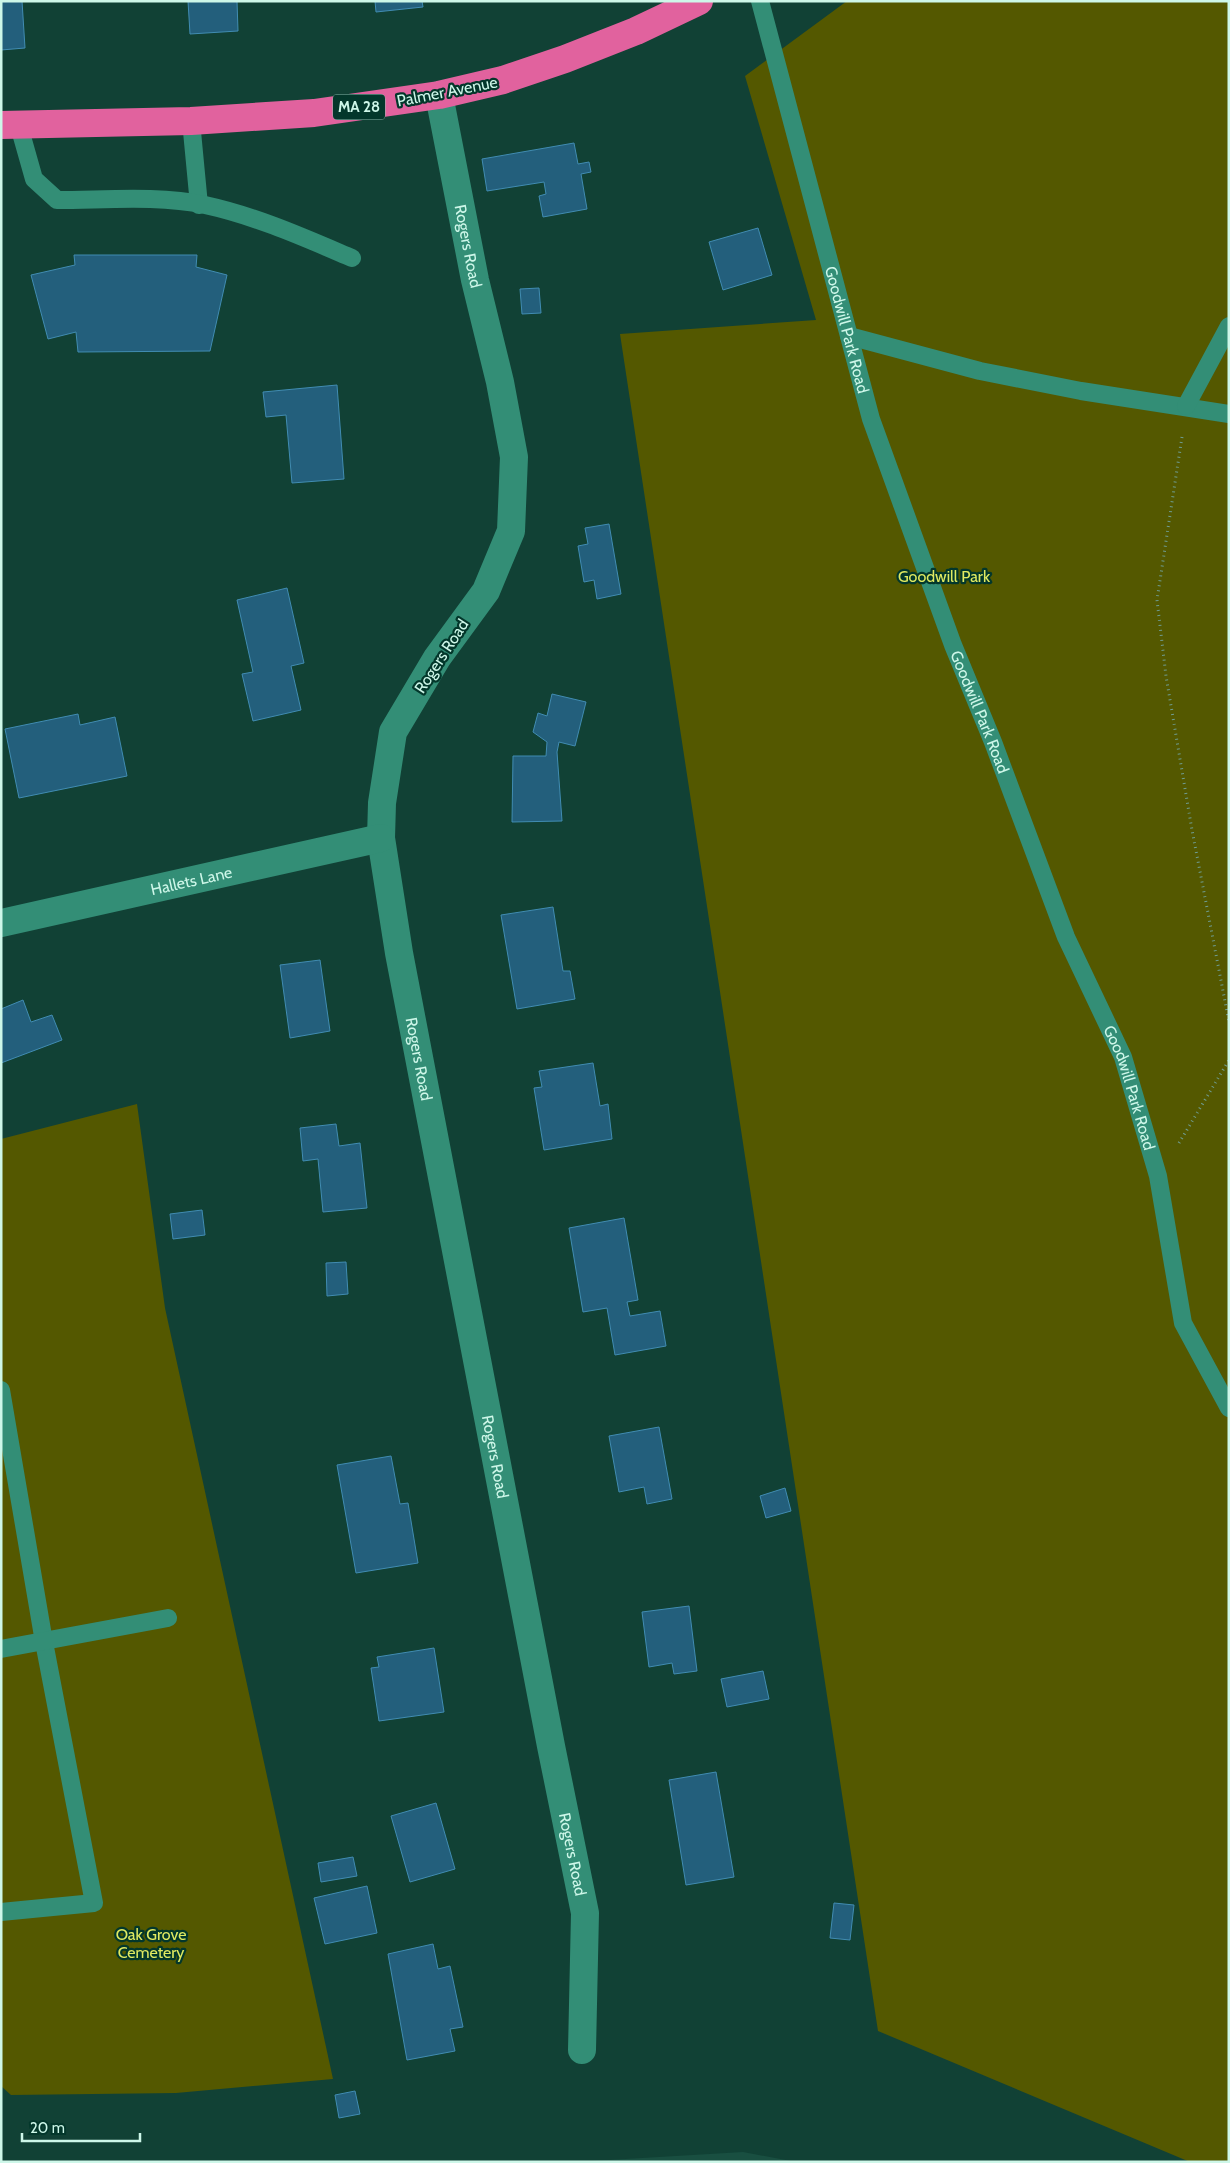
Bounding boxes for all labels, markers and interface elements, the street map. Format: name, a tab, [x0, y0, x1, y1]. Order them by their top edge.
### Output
street label: Palmer Avenue	[395, 72, 499, 111]
road number: MA 28	[333, 94, 385, 120]
street label: Rogers Road	[451, 203, 486, 290]
street label: Goodwill Park Road	[821, 264, 873, 395]
park label: Goodwill Park	[898, 567, 991, 586]
street label: Rogers Road	[410, 616, 472, 697]
street label: Goodwill Park Road	[946, 648, 1013, 776]
street label: Hallets Lane	[149, 863, 234, 899]
street label: Rogers Road	[402, 1016, 436, 1102]
street label: Goodwill Park Road	[1099, 1022, 1159, 1152]
street label: Rogers Road	[478, 1413, 512, 1500]
street label: Rogers Road	[555, 1811, 590, 1897]
park label: Oak Grove Cemetery	[116, 1925, 186, 1962]
scale bar	[22, 2110, 140, 2142]
text: 20 m	[30, 2119, 65, 2137]

